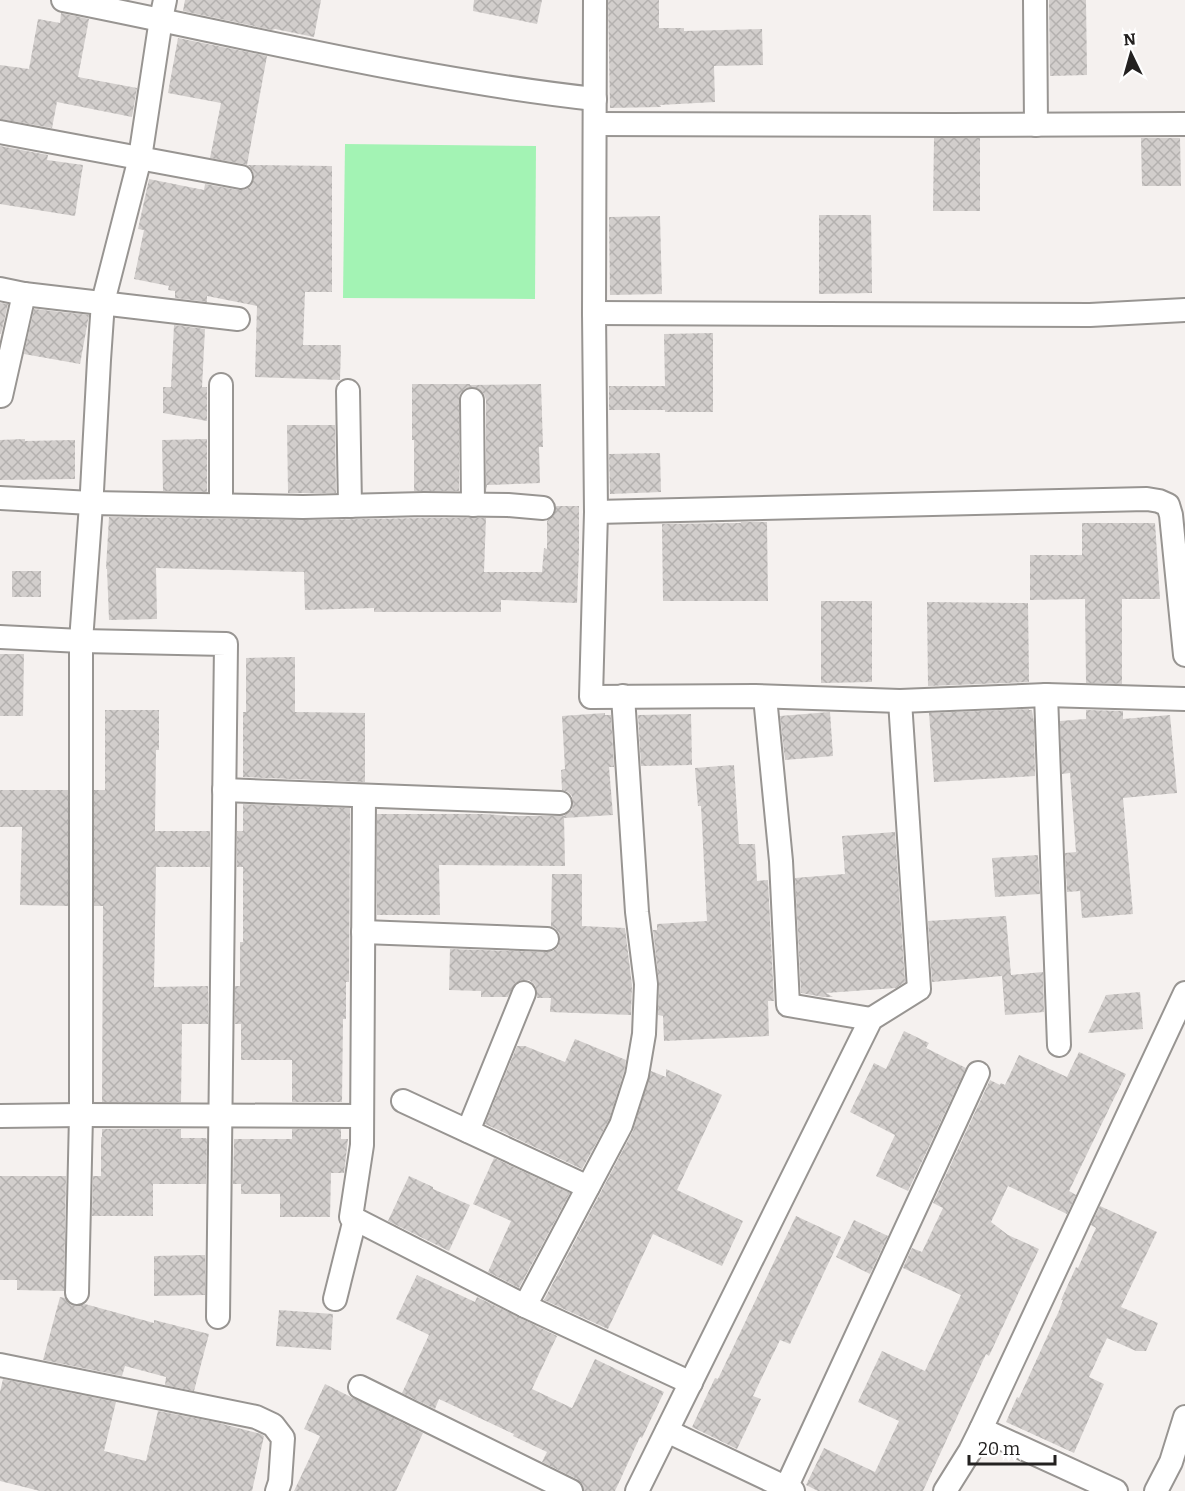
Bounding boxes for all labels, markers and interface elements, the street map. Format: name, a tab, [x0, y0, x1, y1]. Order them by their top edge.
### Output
north arrow	[1101, 24, 1161, 84]
text: N	[1123, 30, 1137, 50]
scale bar	[969, 1428, 1054, 1466]
text: 20 m	[978, 1438, 1020, 1460]

